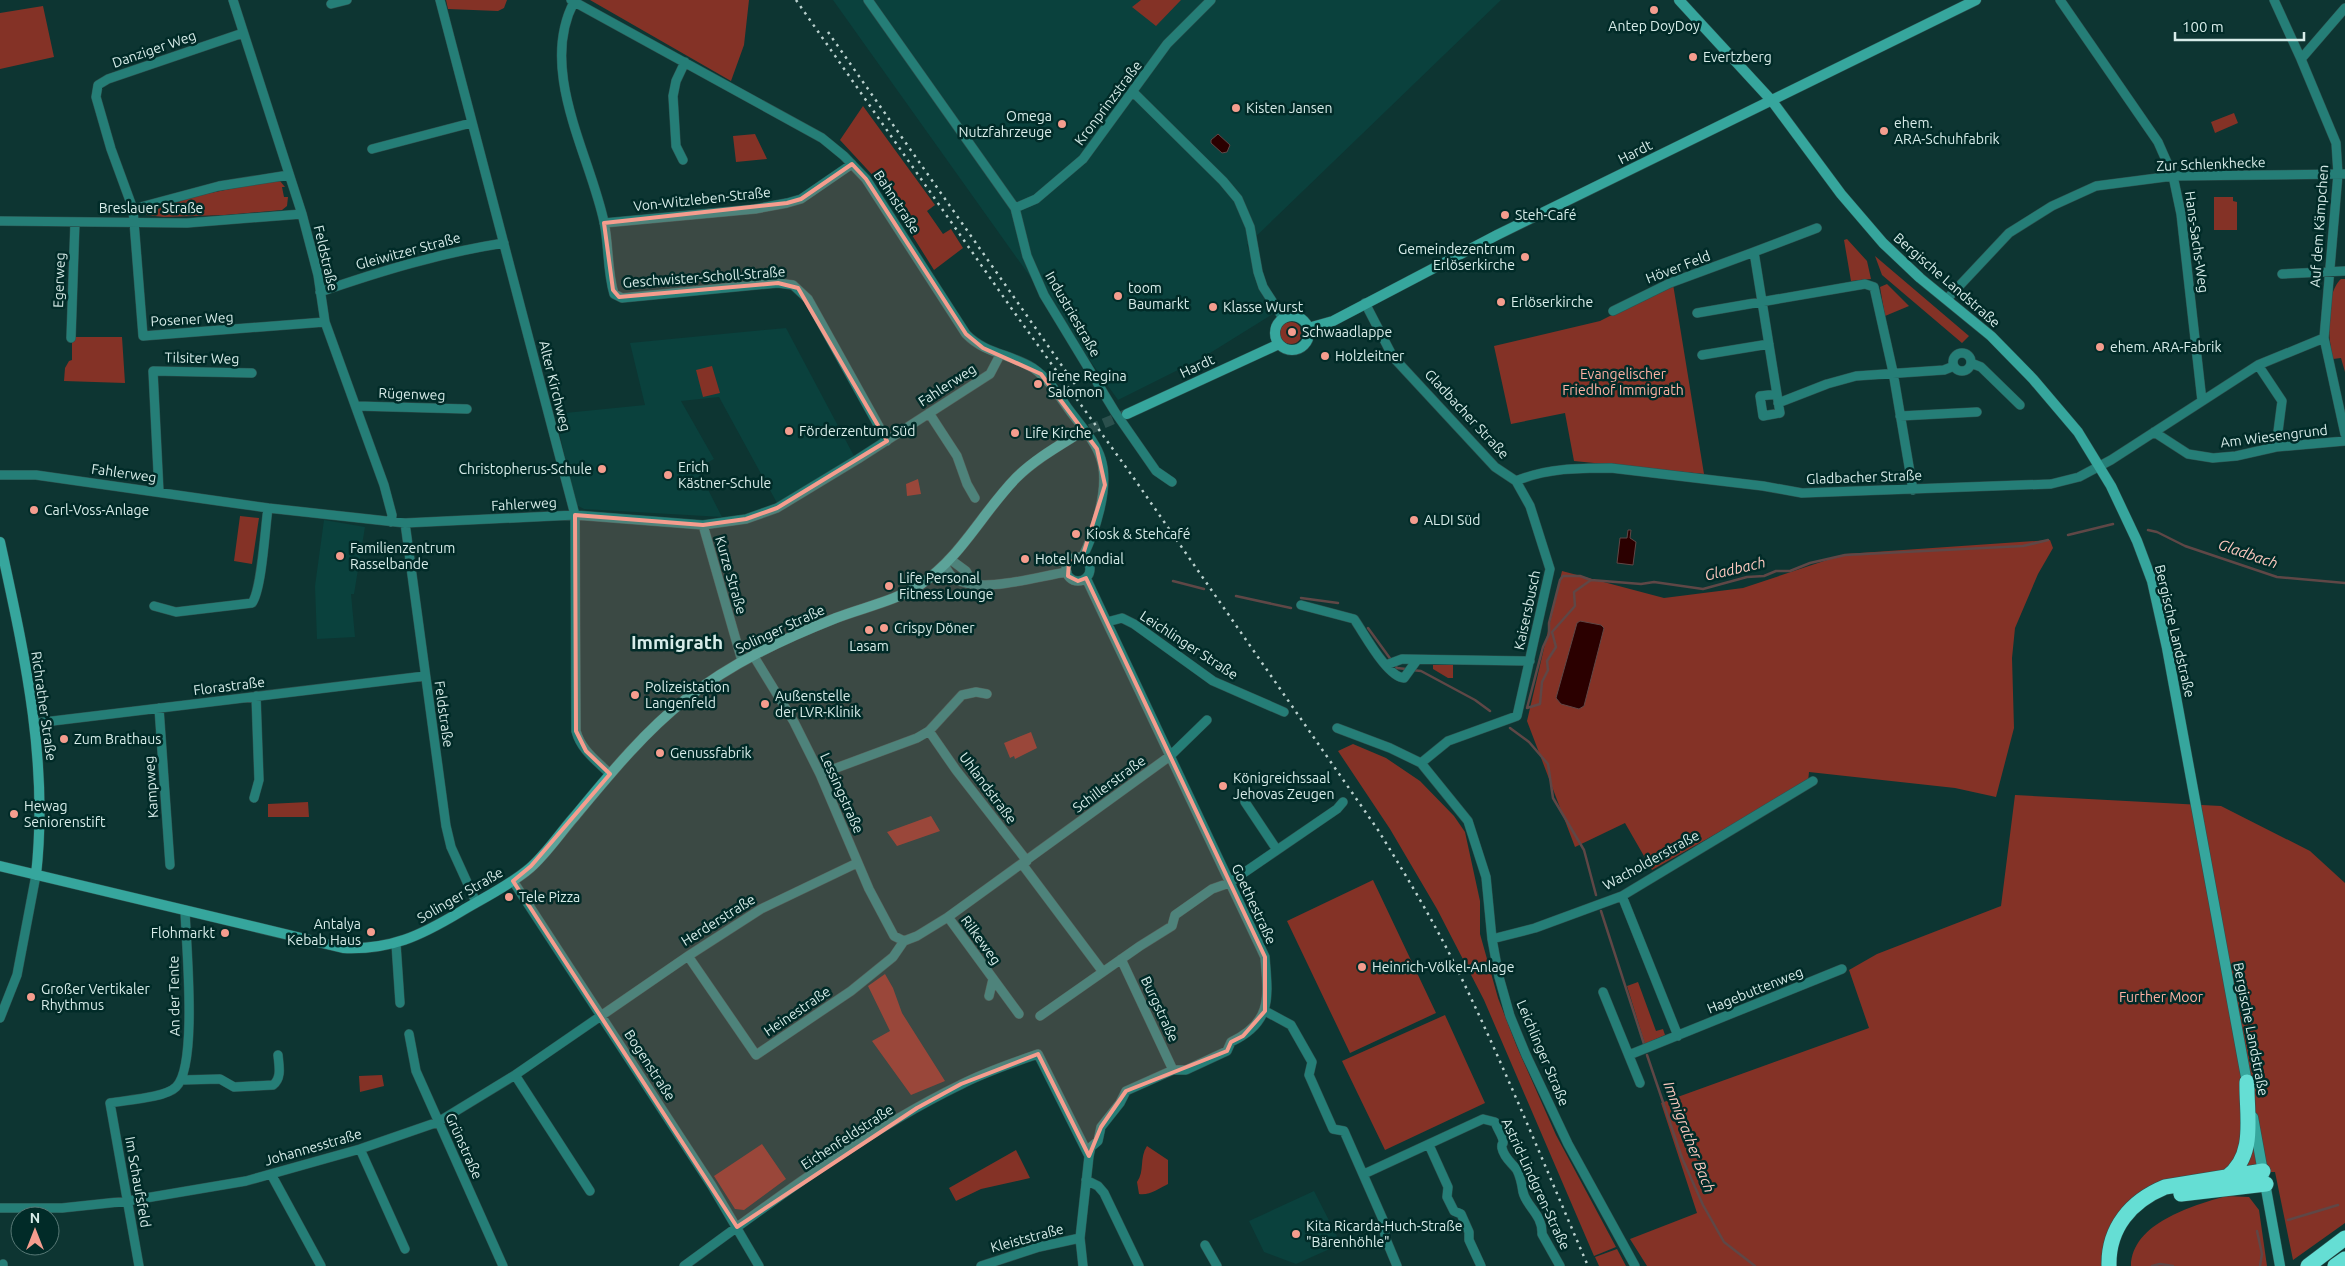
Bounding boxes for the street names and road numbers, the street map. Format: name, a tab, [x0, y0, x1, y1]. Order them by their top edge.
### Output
street label: Danziger Weg	[110, 27, 198, 71]
street label: Kronprinzstraße	[1071, 58, 1145, 148]
street label: Hardt	[1615, 136, 1655, 167]
street label: Zur Schlenkhecke	[2156, 154, 2266, 174]
street label: Auf dem Kämpchen	[2307, 164, 2331, 288]
street label: Bahnstraße	[871, 167, 923, 237]
street label: Von-Witzleben-Straße	[633, 184, 771, 214]
street label: Hans-Sachs-Weg	[2182, 190, 2212, 294]
street label: Breslauer Straße	[99, 200, 203, 216]
street label: Feldstraße	[311, 223, 341, 293]
street label: Gleiwitzer Straße	[354, 229, 462, 273]
street label: Bergische Landstraße	[1891, 229, 2003, 331]
street label: Höver Feld	[1643, 247, 1713, 287]
street label: Egerweg	[50, 252, 68, 308]
street label: Geschwister-Scholl-Straße	[622, 263, 786, 291]
street label: Industriestraße	[1042, 268, 1104, 360]
street label: Posener Weg	[150, 309, 234, 329]
street label: Alter Kirchweg	[536, 339, 574, 433]
street label: Tilsiter Weg	[164, 349, 240, 367]
street label: Hardt	[1177, 351, 1217, 381]
street label: Fahlerweg	[915, 360, 979, 410]
street label: Gladbacher Straße	[1422, 366, 1512, 462]
street label: Rügenweg	[378, 385, 446, 403]
street label: Am Wiesengrund	[2219, 421, 2329, 451]
street label: Fahlerweg	[90, 461, 158, 485]
street label: Gladbacher Straße	[1806, 467, 1922, 487]
street label: Fahlerweg	[491, 494, 557, 514]
street label: Kurze Straße	[712, 534, 750, 616]
street label: Bergische Landstraße	[2152, 563, 2198, 699]
street label: Kaisersbusch	[1511, 569, 1543, 651]
street label: Solinger Straße	[733, 601, 827, 657]
street label: Leichlinger Straße	[1137, 607, 1241, 683]
street label: Richrather Straße	[28, 650, 60, 762]
street label: Florastraße	[192, 674, 266, 698]
street label: Feldstraße	[431, 680, 457, 748]
street label: Uhlandstraße	[956, 749, 1020, 827]
street label: Lessingstraße	[817, 750, 867, 836]
street label: Schillerstraße	[1070, 752, 1148, 816]
street label: Kampweg	[141, 755, 161, 819]
street label: Wacholderstraße	[1600, 827, 1702, 893]
street label: Goethestraße	[1228, 861, 1280, 947]
street label: Solinger Straße	[414, 864, 506, 926]
street label: Herderstraße	[678, 891, 758, 949]
street label: Rilkeweg	[958, 912, 1004, 968]
street label: An der Tente	[165, 955, 183, 1037]
street label: Bergische Landstraße	[2230, 961, 2272, 1097]
street label: Hagebuttenweg	[1705, 963, 1805, 1017]
street label: Burgstraße	[1138, 974, 1182, 1044]
street label: Heinestraße	[761, 983, 833, 1039]
street label: Leichlinger Straße	[1513, 998, 1573, 1108]
street label: Bogenstraße	[621, 1027, 679, 1103]
street label: Eichenfeldstraße	[798, 1101, 896, 1173]
street label: Grünstraße	[442, 1110, 486, 1182]
street label: Astrid-Lindgren-Straße	[1499, 1116, 1573, 1252]
street label: Johannesstraße	[263, 1125, 363, 1169]
street label: Im Schaufsfeld	[122, 1135, 154, 1229]
street label: Kleiststraße	[989, 1221, 1065, 1255]

